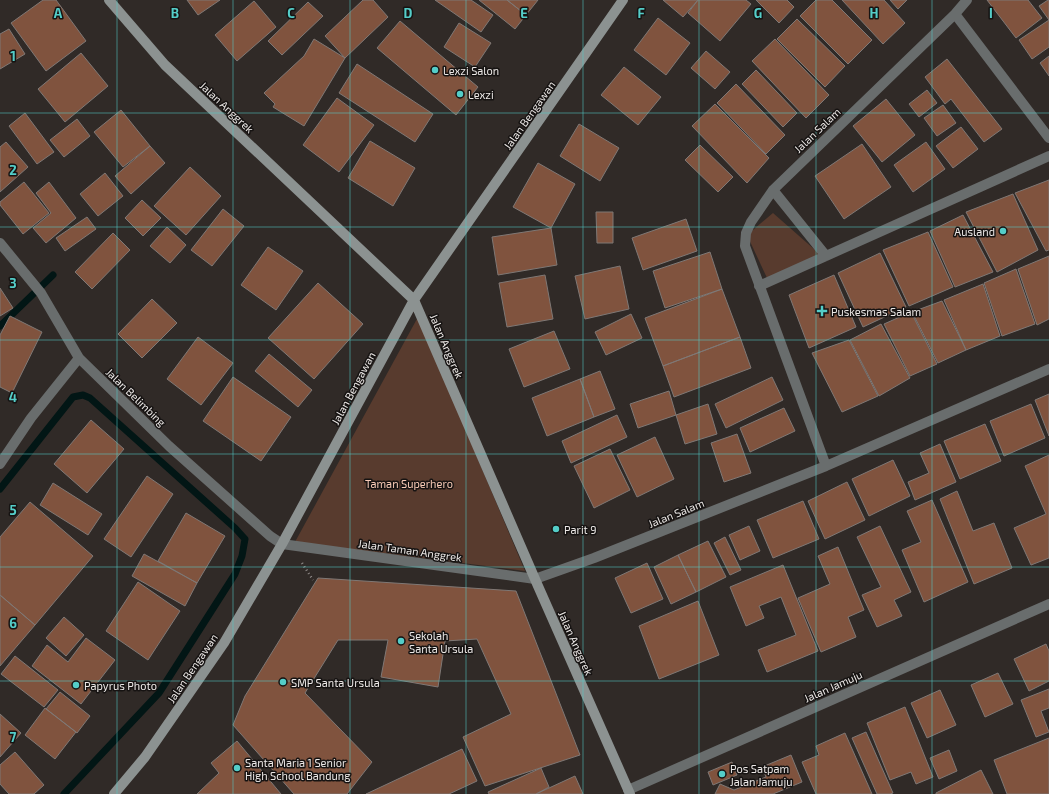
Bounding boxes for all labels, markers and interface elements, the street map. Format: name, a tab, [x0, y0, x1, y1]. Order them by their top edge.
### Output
text: A	[54, 5, 63, 21]
text: B	[171, 5, 179, 21]
text: C	[287, 5, 295, 21]
text: D	[404, 5, 413, 21]
text: E	[520, 5, 528, 21]
text: F	[637, 5, 645, 21]
text: G	[754, 5, 762, 21]
text: H	[870, 5, 879, 21]
text: I	[989, 5, 993, 21]
text: 1	[10, 48, 16, 64]
place label: Lexzi Salon	[443, 64, 499, 77]
marker: Lexzi Salon	[430, 65, 440, 75]
street label: Jalan Bengawan	[501, 78, 557, 152]
street label: Jalan Anggrek	[197, 79, 257, 136]
place label: Lexzi	[468, 88, 494, 101]
marker: Lexzi	[455, 89, 465, 99]
street label: Jalan Salam	[791, 105, 843, 155]
text: 2	[9, 162, 17, 178]
place label: Ausland	[954, 225, 995, 238]
marker: Ausland	[998, 226, 1008, 236]
text: 3	[9, 275, 17, 291]
marker: Puskesmas Salam	[816, 305, 828, 317]
place label: Puskesmas Salam	[831, 305, 921, 318]
street label: Jalan Anggrek	[428, 312, 467, 381]
street label: Jalan Bengawan	[328, 349, 378, 427]
street label: Jalan Belimbing	[103, 365, 169, 429]
text: 4	[9, 389, 17, 405]
park label: Taman Superhero	[365, 477, 453, 490]
street label: Jalan Salam	[646, 496, 706, 530]
text: 5	[9, 502, 17, 518]
place label: Parit 9	[564, 523, 597, 536]
marker: Parit 9	[551, 524, 561, 534]
street label: Jalan Taman Anggrek	[357, 536, 463, 564]
street label: Jalan Anggrek	[556, 609, 596, 677]
text: 6	[9, 615, 17, 631]
place label: Sekolah Santa Ursula	[409, 629, 473, 655]
street label: Jalan Bengawan	[164, 631, 220, 705]
marker: Sekolah Santa Ursula	[396, 636, 406, 646]
street label: Jalan Jamuju	[802, 667, 865, 706]
place label: SMP Santa Ursula	[291, 676, 380, 689]
marker: SMP Santa Ursula	[278, 677, 288, 687]
place label: Papyrus Photo	[84, 679, 157, 692]
marker: Papyrus Photo	[71, 680, 81, 690]
text: 7	[10, 729, 17, 745]
place label: Santa Maria 1 Senior High School Bandung	[245, 756, 350, 782]
place label: Pos Satpam Jalan Jamuju	[730, 762, 792, 789]
marker: Santa Maria 1 Senior High School Bandung	[232, 763, 242, 773]
marker: Pos Satpam Jalan Jamuju	[717, 769, 727, 779]

